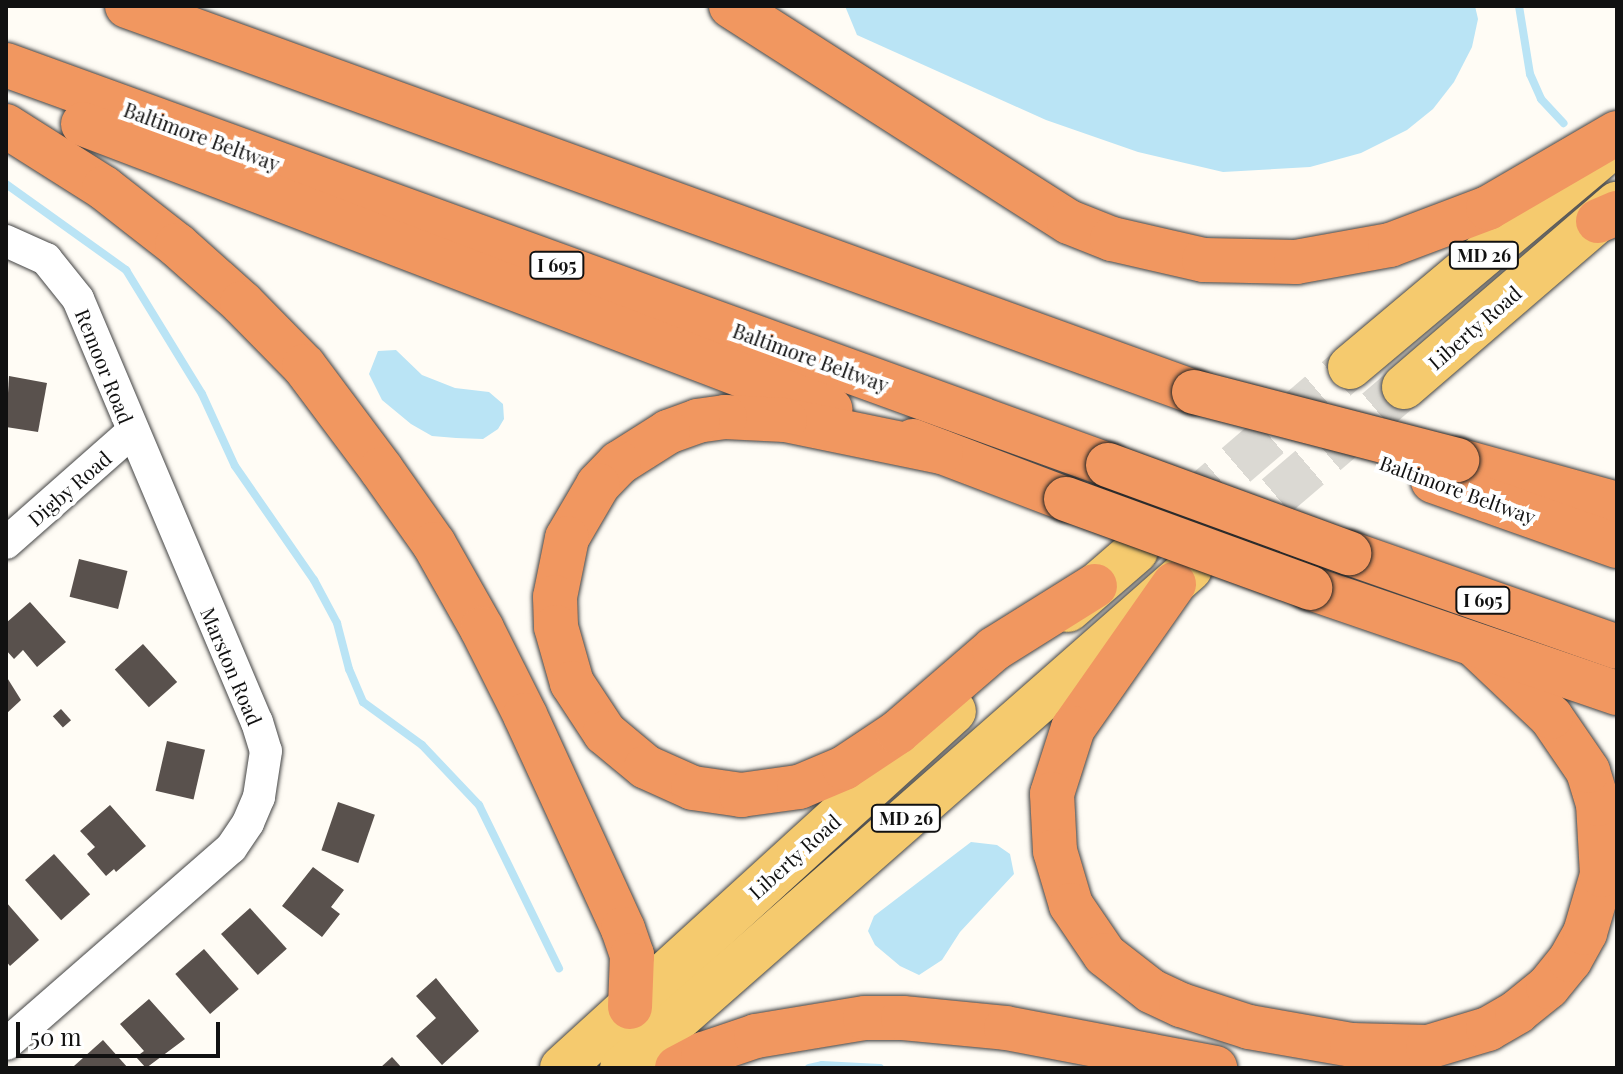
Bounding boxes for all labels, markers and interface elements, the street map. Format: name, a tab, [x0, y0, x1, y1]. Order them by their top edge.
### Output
street label: Baltimore Beltway	[121, 97, 283, 175]
road number: MD 26	[1448, 241, 1520, 269]
road number: I 695	[529, 251, 585, 279]
street label: Liberty Road	[1423, 280, 1525, 374]
street label: Remoor Road	[71, 305, 139, 427]
street label: Baltimore Beltway	[730, 318, 892, 396]
street label: Digby Road	[22, 445, 116, 531]
street label: Baltimore Beltway	[1377, 450, 1539, 528]
road number: I 695	[1455, 586, 1511, 614]
street label: Marston Road	[196, 604, 268, 728]
road number: MD 26	[870, 804, 942, 832]
street label: Liberty Road	[743, 808, 845, 904]
scale bar	[20, 1006, 224, 1056]
text: 50 m	[30, 1020, 82, 1052]

